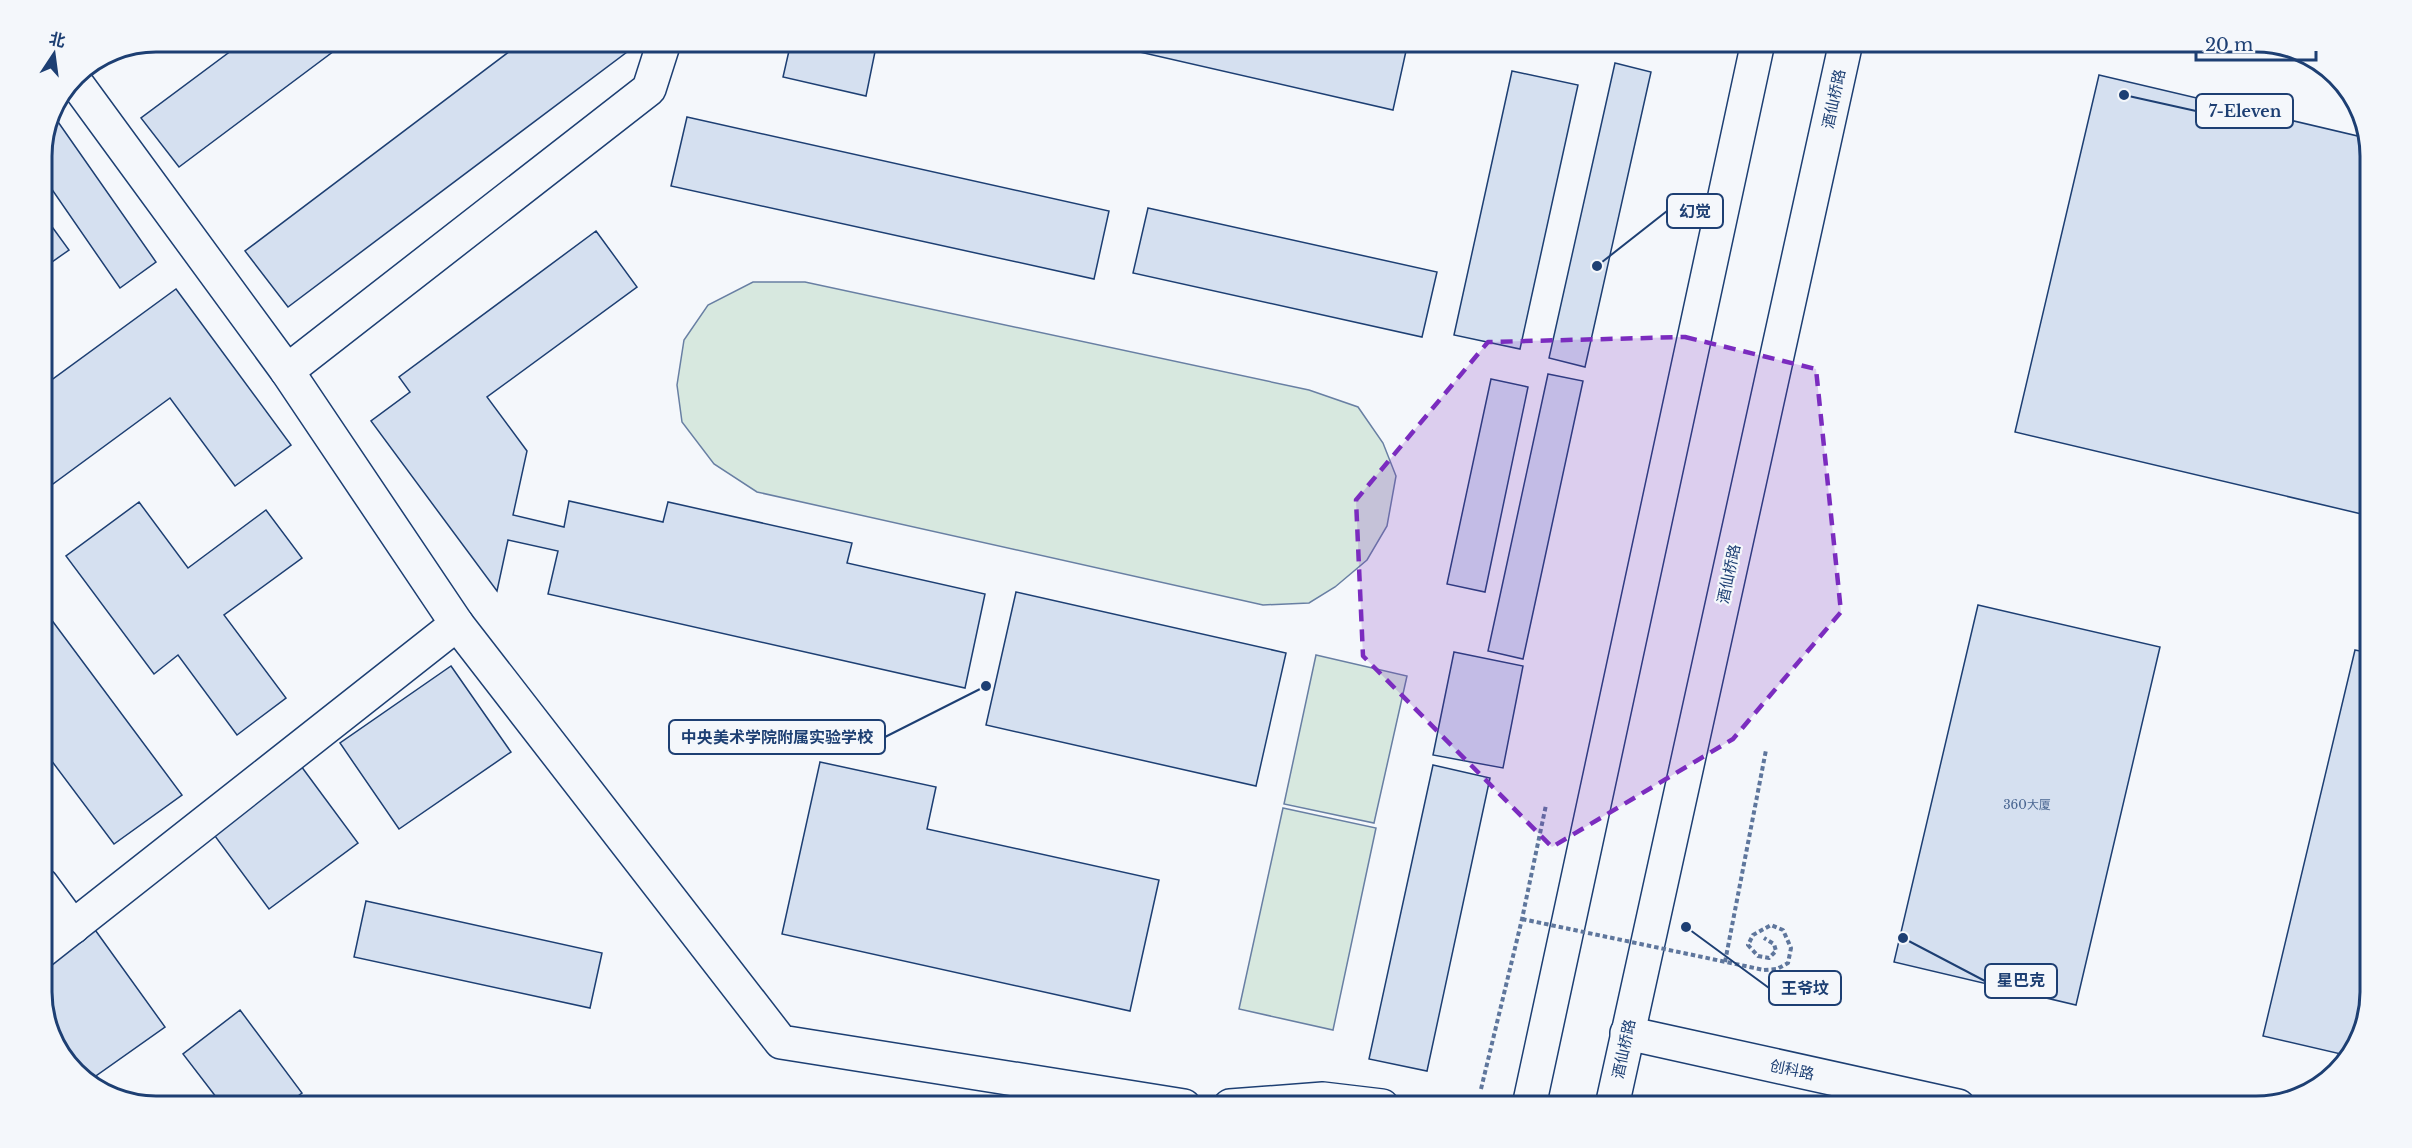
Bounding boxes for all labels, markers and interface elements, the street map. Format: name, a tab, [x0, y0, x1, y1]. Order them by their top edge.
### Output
north arrow	[24, 24, 84, 84]
scale bar	[2196, 24, 2316, 62]
text: 北	[47, 28, 67, 51]
text: 20 m	[2205, 34, 2253, 56]
street label: 酒仙桥路	[1818, 68, 1849, 130]
callout: 7-Eleven	[2196, 94, 2293, 128]
text: 7-Eleven	[2209, 101, 2282, 121]
callout: 幻觉	[1667, 194, 1723, 228]
text: 幻觉	[1679, 201, 1711, 221]
street label: 酒仙桥路	[1713, 543, 1744, 605]
callout: 中央美术学院附属实验学校	[669, 720, 885, 754]
text: 中央美术学院附属实验学校	[681, 727, 874, 747]
house number: 360大厦	[2003, 797, 2051, 812]
callout: 星巴克	[1985, 964, 2057, 998]
text: 星巴克	[1997, 970, 2045, 990]
callout: 王爷坟	[1769, 971, 1841, 1005]
text: 王爷坟	[1781, 978, 1829, 998]
street label: 酒仙桥路	[1608, 1018, 1639, 1080]
street label: 创科路	[1768, 1056, 1816, 1083]

